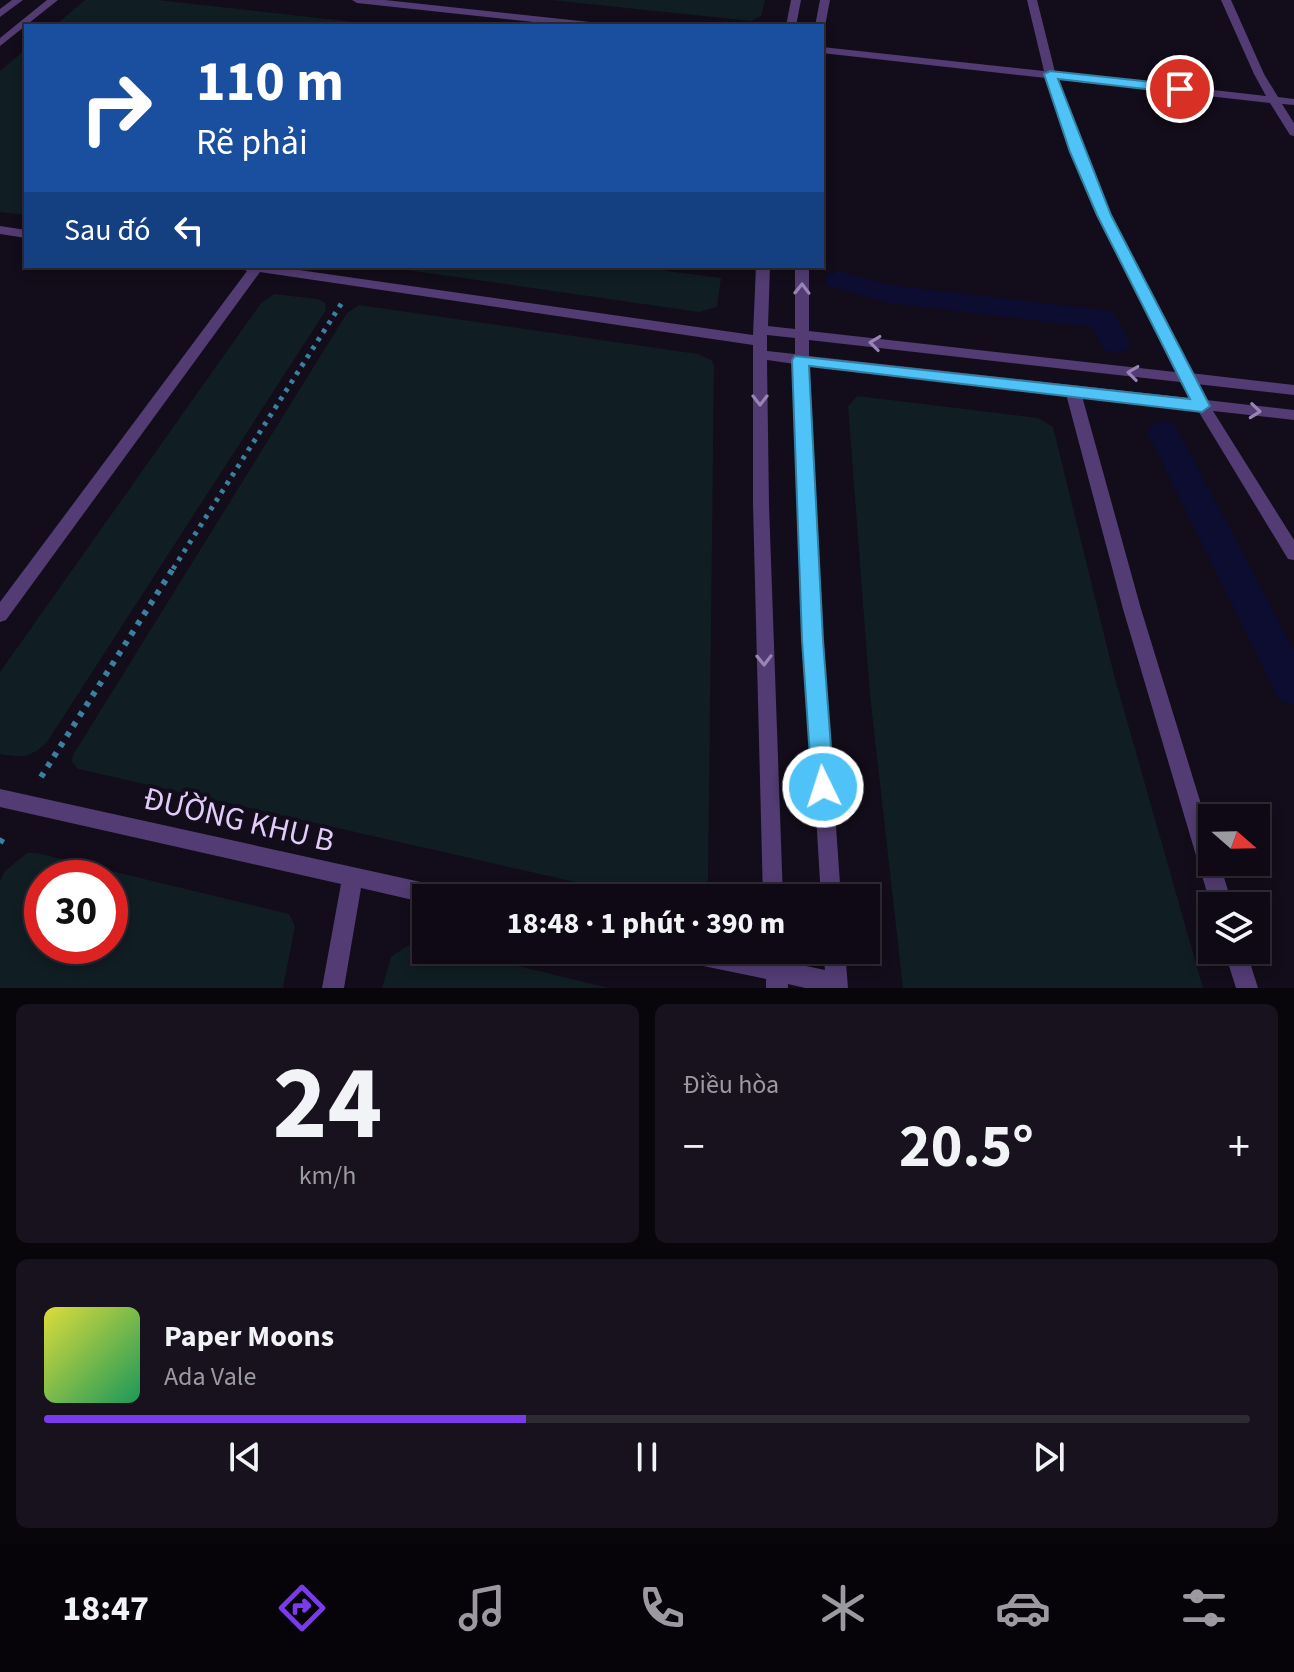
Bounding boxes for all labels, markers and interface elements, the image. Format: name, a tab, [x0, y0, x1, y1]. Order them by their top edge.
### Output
text: 110 m	[196, 43, 344, 122]
pin	[1146, 55, 1214, 123]
icon: right	[64, 56, 168, 160]
icon: arrive	[1158, 67, 1202, 111]
text: Rẽ phải	[196, 117, 308, 168]
icon: left	[167, 208, 211, 252]
text: Sau đó	[64, 209, 151, 252]
one-way arrow	[793, 282, 810, 295]
one-way arrow	[868, 335, 881, 352]
one-way arrow	[1126, 365, 1139, 382]
one-way arrow	[751, 394, 769, 407]
one-way arrow	[1249, 403, 1262, 420]
one-way arrow	[755, 654, 773, 667]
position arrow	[781, 745, 865, 829]
street label: ĐƯỜNG KHU B	[139, 776, 339, 864]
north arrow	[1198, 804, 1270, 876]
map controls	[1198, 804, 1270, 964]
speed limit sign: 30	[24, 860, 128, 964]
button: layers	[1198, 892, 1270, 964]
text: 18:48 · 1 phút · 390 m	[507, 902, 785, 945]
text: 24	[273, 1031, 382, 1179]
text: Điều hòa	[683, 1066, 779, 1103]
text: 20.5°	[899, 1105, 1034, 1190]
text: −	[683, 1116, 705, 1179]
text: +	[1228, 1116, 1250, 1179]
text: km/h	[299, 1157, 356, 1194]
text: Paper Moons	[164, 1315, 334, 1358]
text: Ada Vale	[164, 1358, 256, 1395]
icon: previous	[223, 1435, 267, 1479]
icon: pause	[625, 1435, 669, 1479]
icon: next	[1027, 1435, 1071, 1479]
icon: directions	[274, 1580, 330, 1636]
icon: music	[454, 1580, 510, 1636]
icon: phone	[634, 1580, 690, 1636]
icon: climate	[815, 1580, 871, 1636]
icon: car	[995, 1580, 1051, 1636]
icon: filters	[1176, 1580, 1232, 1636]
text: 18:47	[62, 1583, 149, 1634]

